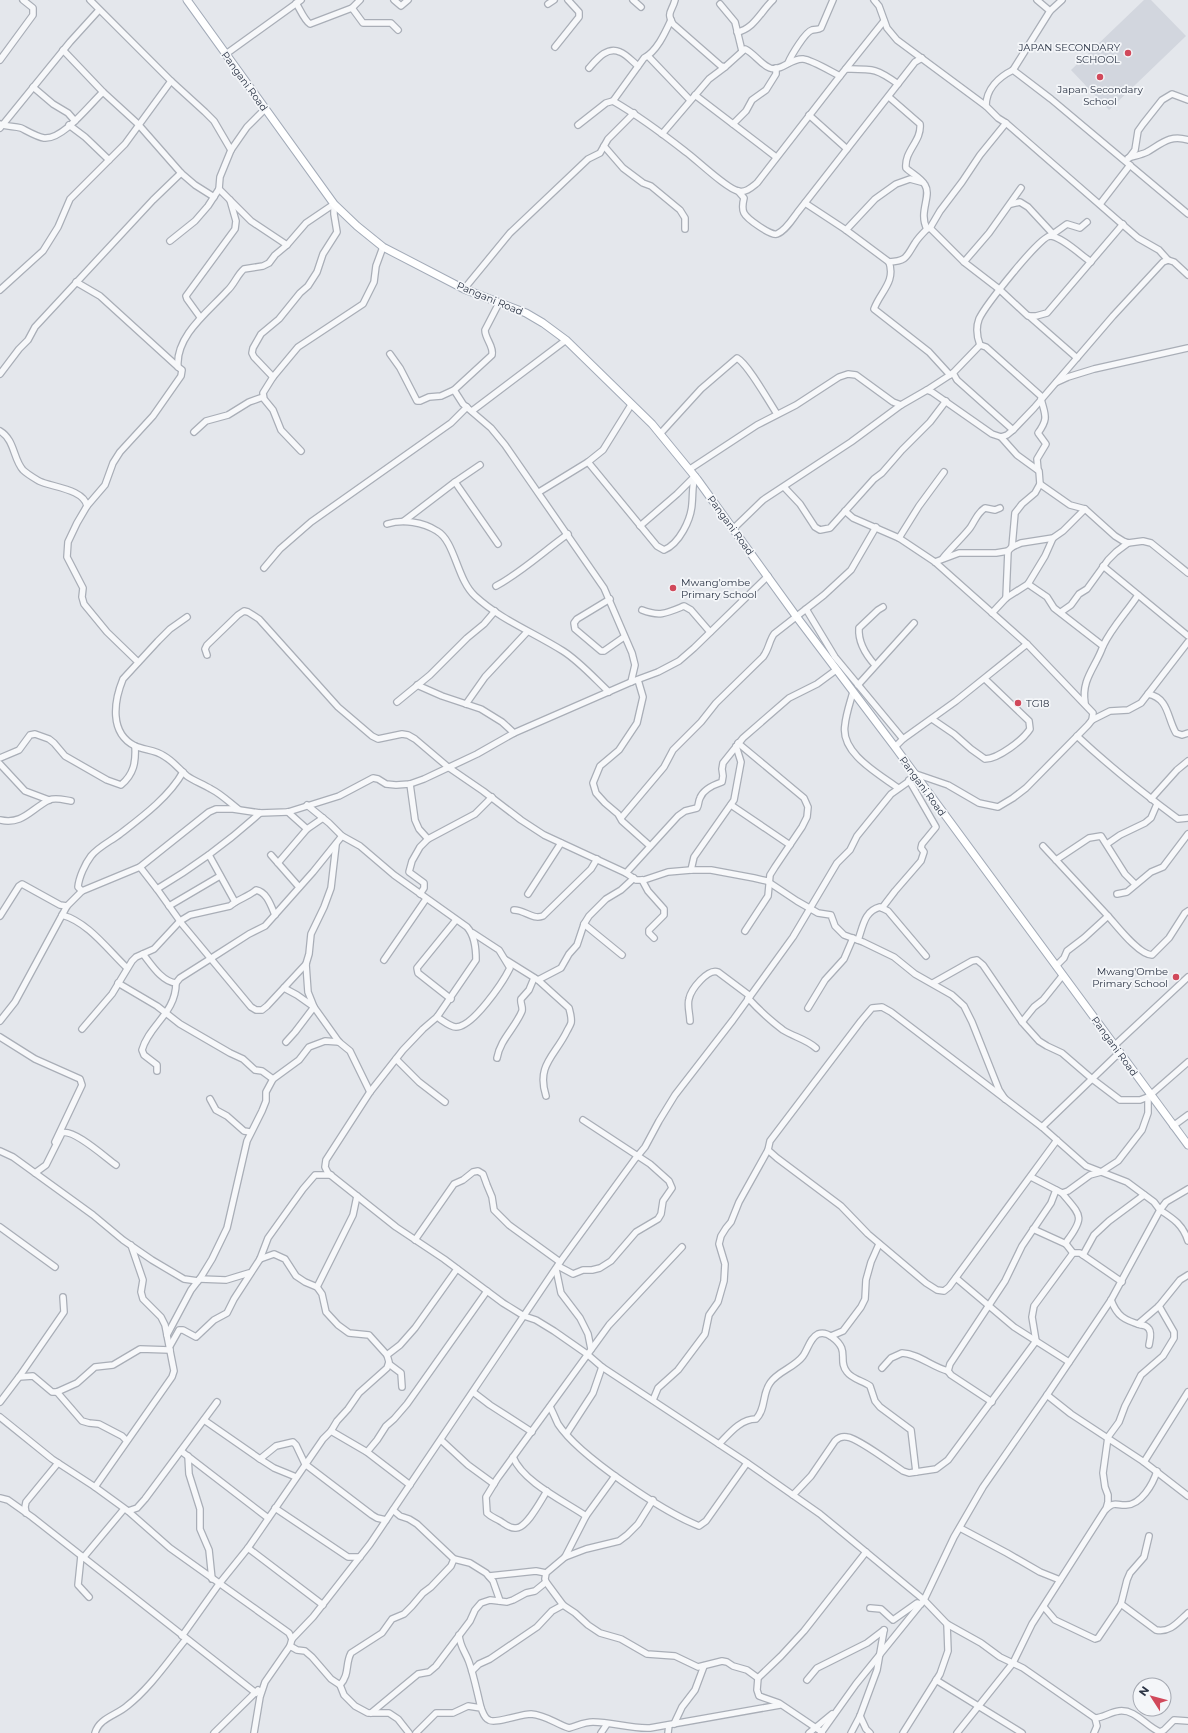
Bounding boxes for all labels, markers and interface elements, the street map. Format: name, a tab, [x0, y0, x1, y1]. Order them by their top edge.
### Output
place label: JAPAN SECONDARY SCHOOL	[1017, 41, 1121, 66]
marker: JAPAN SECONDARY SCHOOL	[1123, 48, 1133, 58]
street label: Pangani Road	[219, 49, 271, 114]
marker: Japan Secondary School	[1095, 72, 1105, 82]
place label: Japan Secondary School	[1056, 83, 1143, 108]
street label: Pangani Road	[455, 279, 525, 318]
street label: Pangani Road	[705, 493, 757, 558]
place label: Mwang'ombe Primary School	[681, 576, 757, 601]
marker: Mwang'ombe Primary School	[668, 583, 678, 593]
place label: TG18	[1026, 697, 1049, 710]
marker: TG18	[1013, 698, 1023, 708]
street label: Pangani Road	[897, 754, 949, 819]
place label: Mwang'Ombe Primary School	[1092, 965, 1168, 990]
marker: Mwang'Ombe Primary School	[1171, 972, 1181, 982]
street label: Pangani Road	[1089, 1014, 1141, 1079]
north arrow	[1132, 1677, 1172, 1717]
text: N	[1136, 1683, 1152, 1699]

